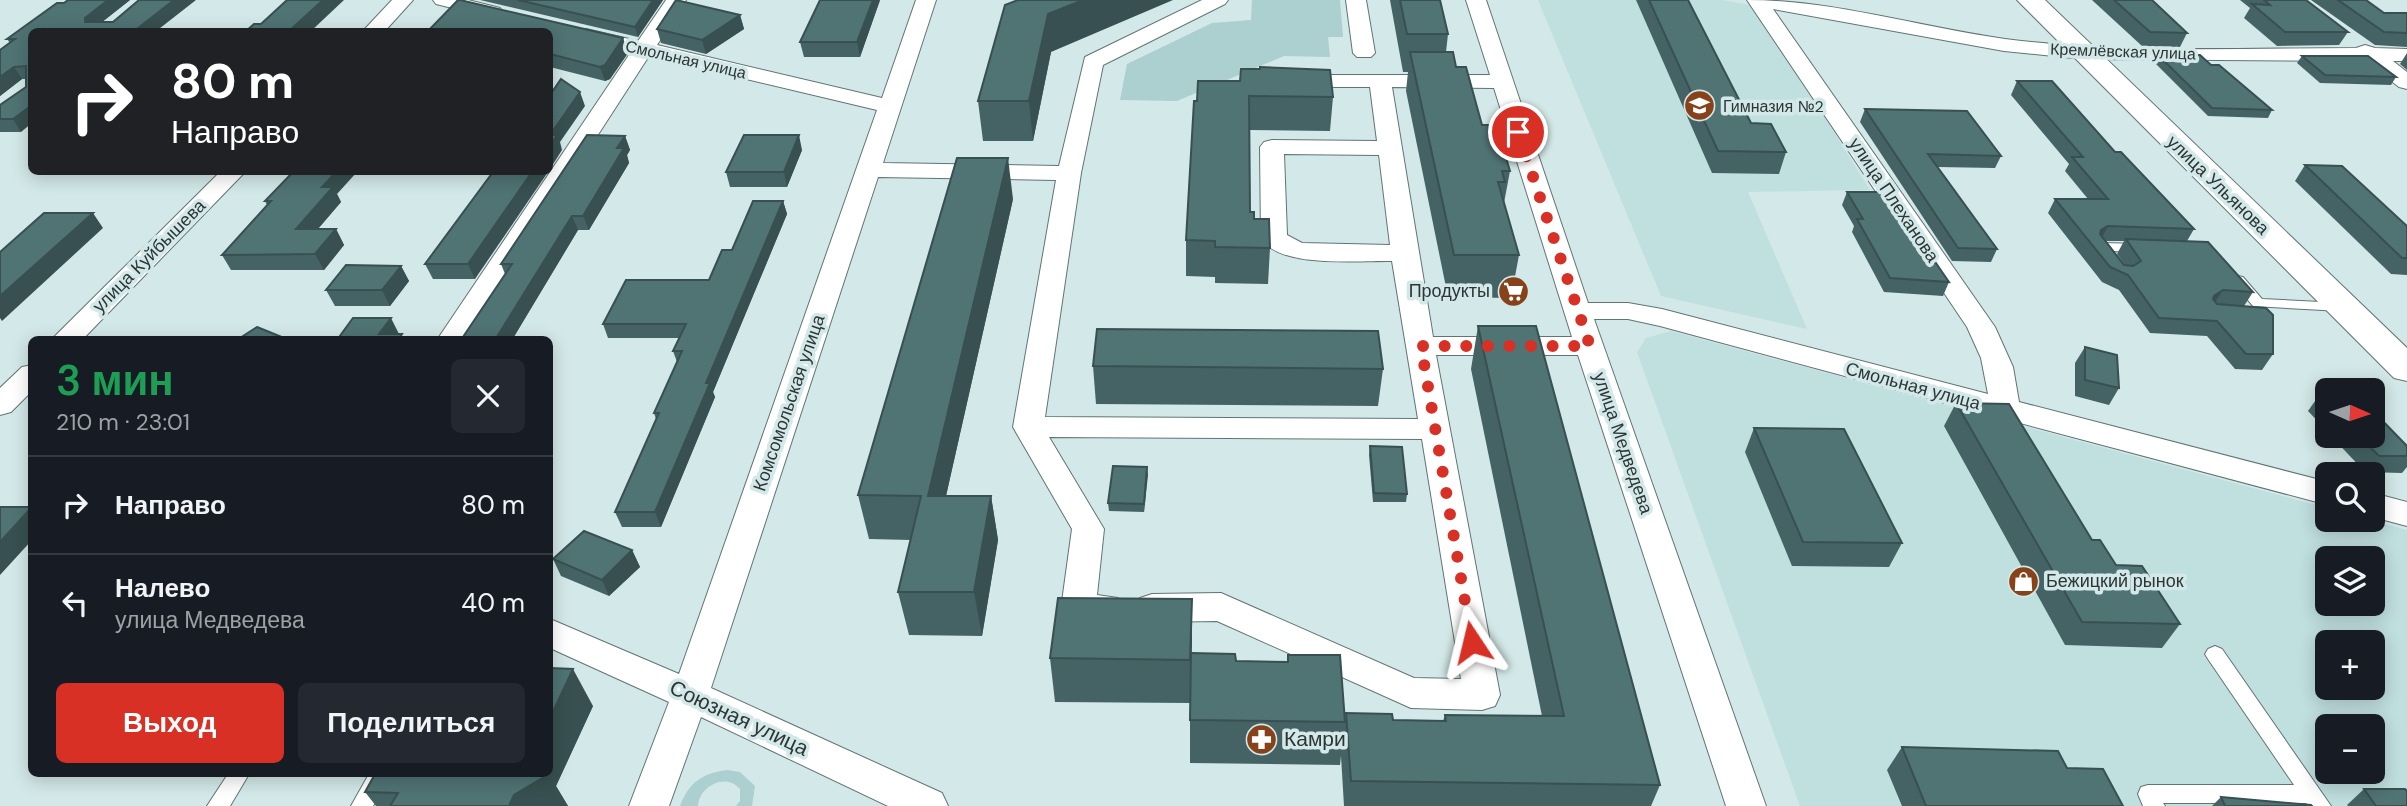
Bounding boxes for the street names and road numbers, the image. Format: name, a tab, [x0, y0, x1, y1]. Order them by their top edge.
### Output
street label: Смольная улица	[623, 35, 748, 84]
street label: Кремлёвская улица	[2050, 38, 2196, 65]
street label: улица Ульянова	[2162, 130, 2275, 241]
street label: улица Плеханова	[1843, 133, 1945, 268]
street label: улица Куйбышева	[87, 193, 212, 318]
street label: Комсомольская улица	[747, 311, 831, 494]
street label: Смольная улица	[1843, 356, 1984, 416]
street label: улица Медведева	[1587, 369, 1659, 518]
street label: Союзная улица	[665, 674, 813, 763]

